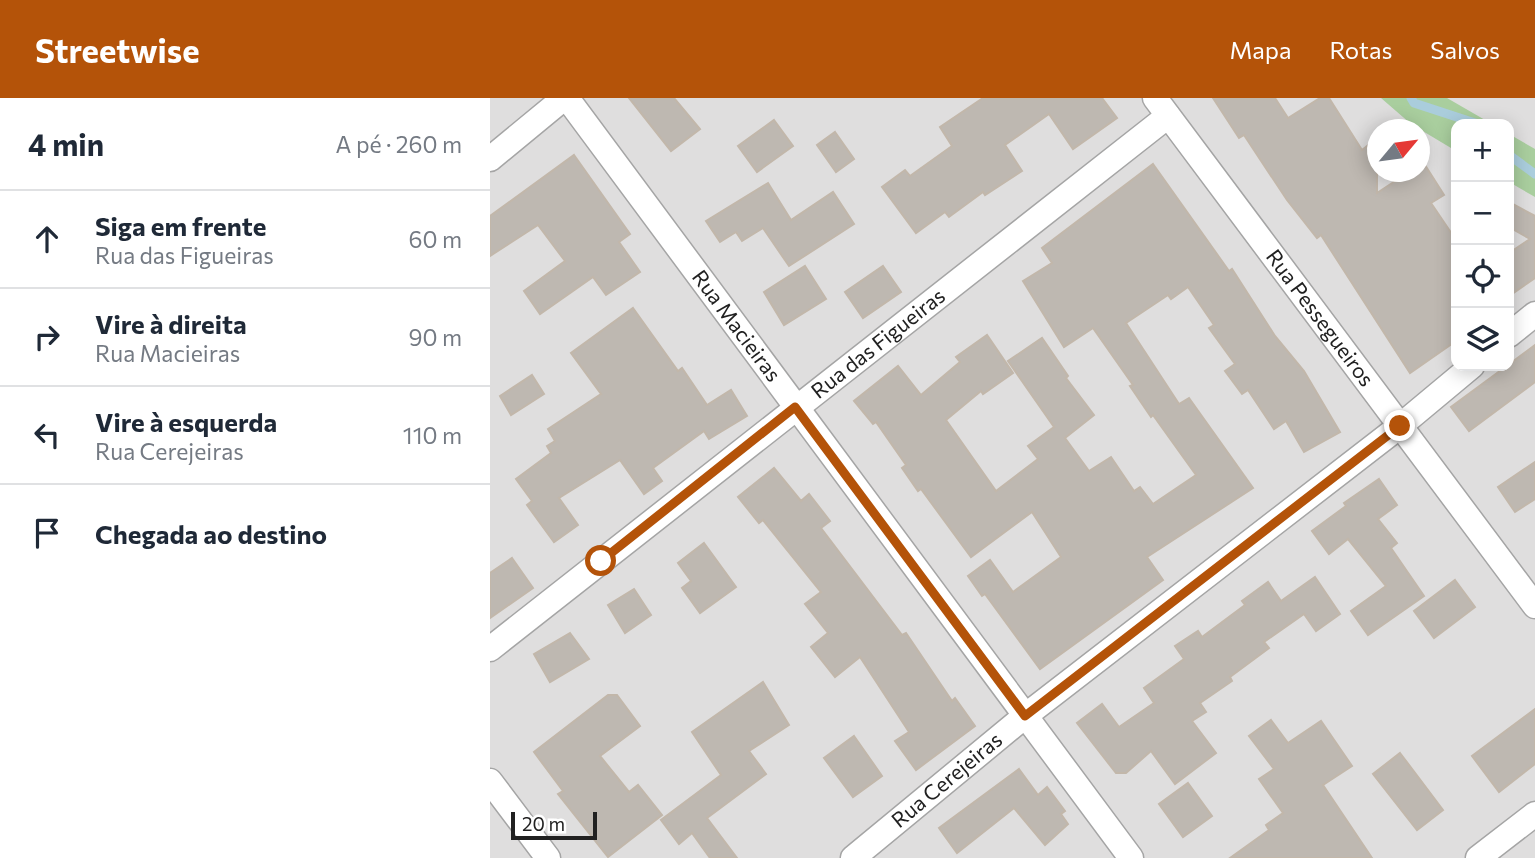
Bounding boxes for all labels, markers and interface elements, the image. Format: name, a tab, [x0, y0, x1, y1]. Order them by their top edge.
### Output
text: Streetwise	[35, 29, 200, 70]
text: Mapa	[1230, 35, 1292, 64]
text: Rotas	[1330, 35, 1392, 64]
text: Salvos	[1430, 35, 1500, 64]
north arrow	[1367, 119, 1430, 182]
map controls	[1451, 119, 1514, 371]
button: +	[1451, 119, 1514, 182]
text: 4 min	[28, 125, 104, 162]
text: A pé · 260 m	[336, 130, 462, 158]
button: −	[1451, 182, 1514, 245]
text: Siga em frente	[95, 210, 266, 241]
icon: ahead	[28, 220, 66, 258]
text: 60 m	[409, 225, 462, 253]
text: Rua das Figueiras	[95, 241, 274, 269]
street label: Rua Pessegueiros	[1262, 244, 1380, 391]
button: locate	[1451, 245, 1514, 308]
street label: Rua Macieiras	[688, 264, 787, 386]
street label: Rua das Figueiras	[806, 282, 949, 403]
text: Vire à direita	[95, 308, 247, 339]
button: layers	[1451, 308, 1514, 371]
icon: right	[28, 318, 66, 356]
text: 90 m	[409, 323, 462, 351]
text: Rua Macieiras	[95, 339, 240, 367]
text: Vire à esquerda	[95, 406, 277, 437]
route end	[1384, 410, 1415, 441]
icon: left	[28, 416, 66, 454]
text: 110 m	[403, 421, 462, 449]
text: Rua Cerejeiras	[95, 437, 244, 465]
icon: arrive	[28, 514, 66, 552]
text: Chegada ao destino	[95, 518, 327, 549]
route start	[585, 545, 616, 576]
street label: Rua Cerejeiras	[886, 726, 1006, 832]
scale bar	[511, 809, 597, 841]
text: 20 m	[522, 812, 565, 835]

